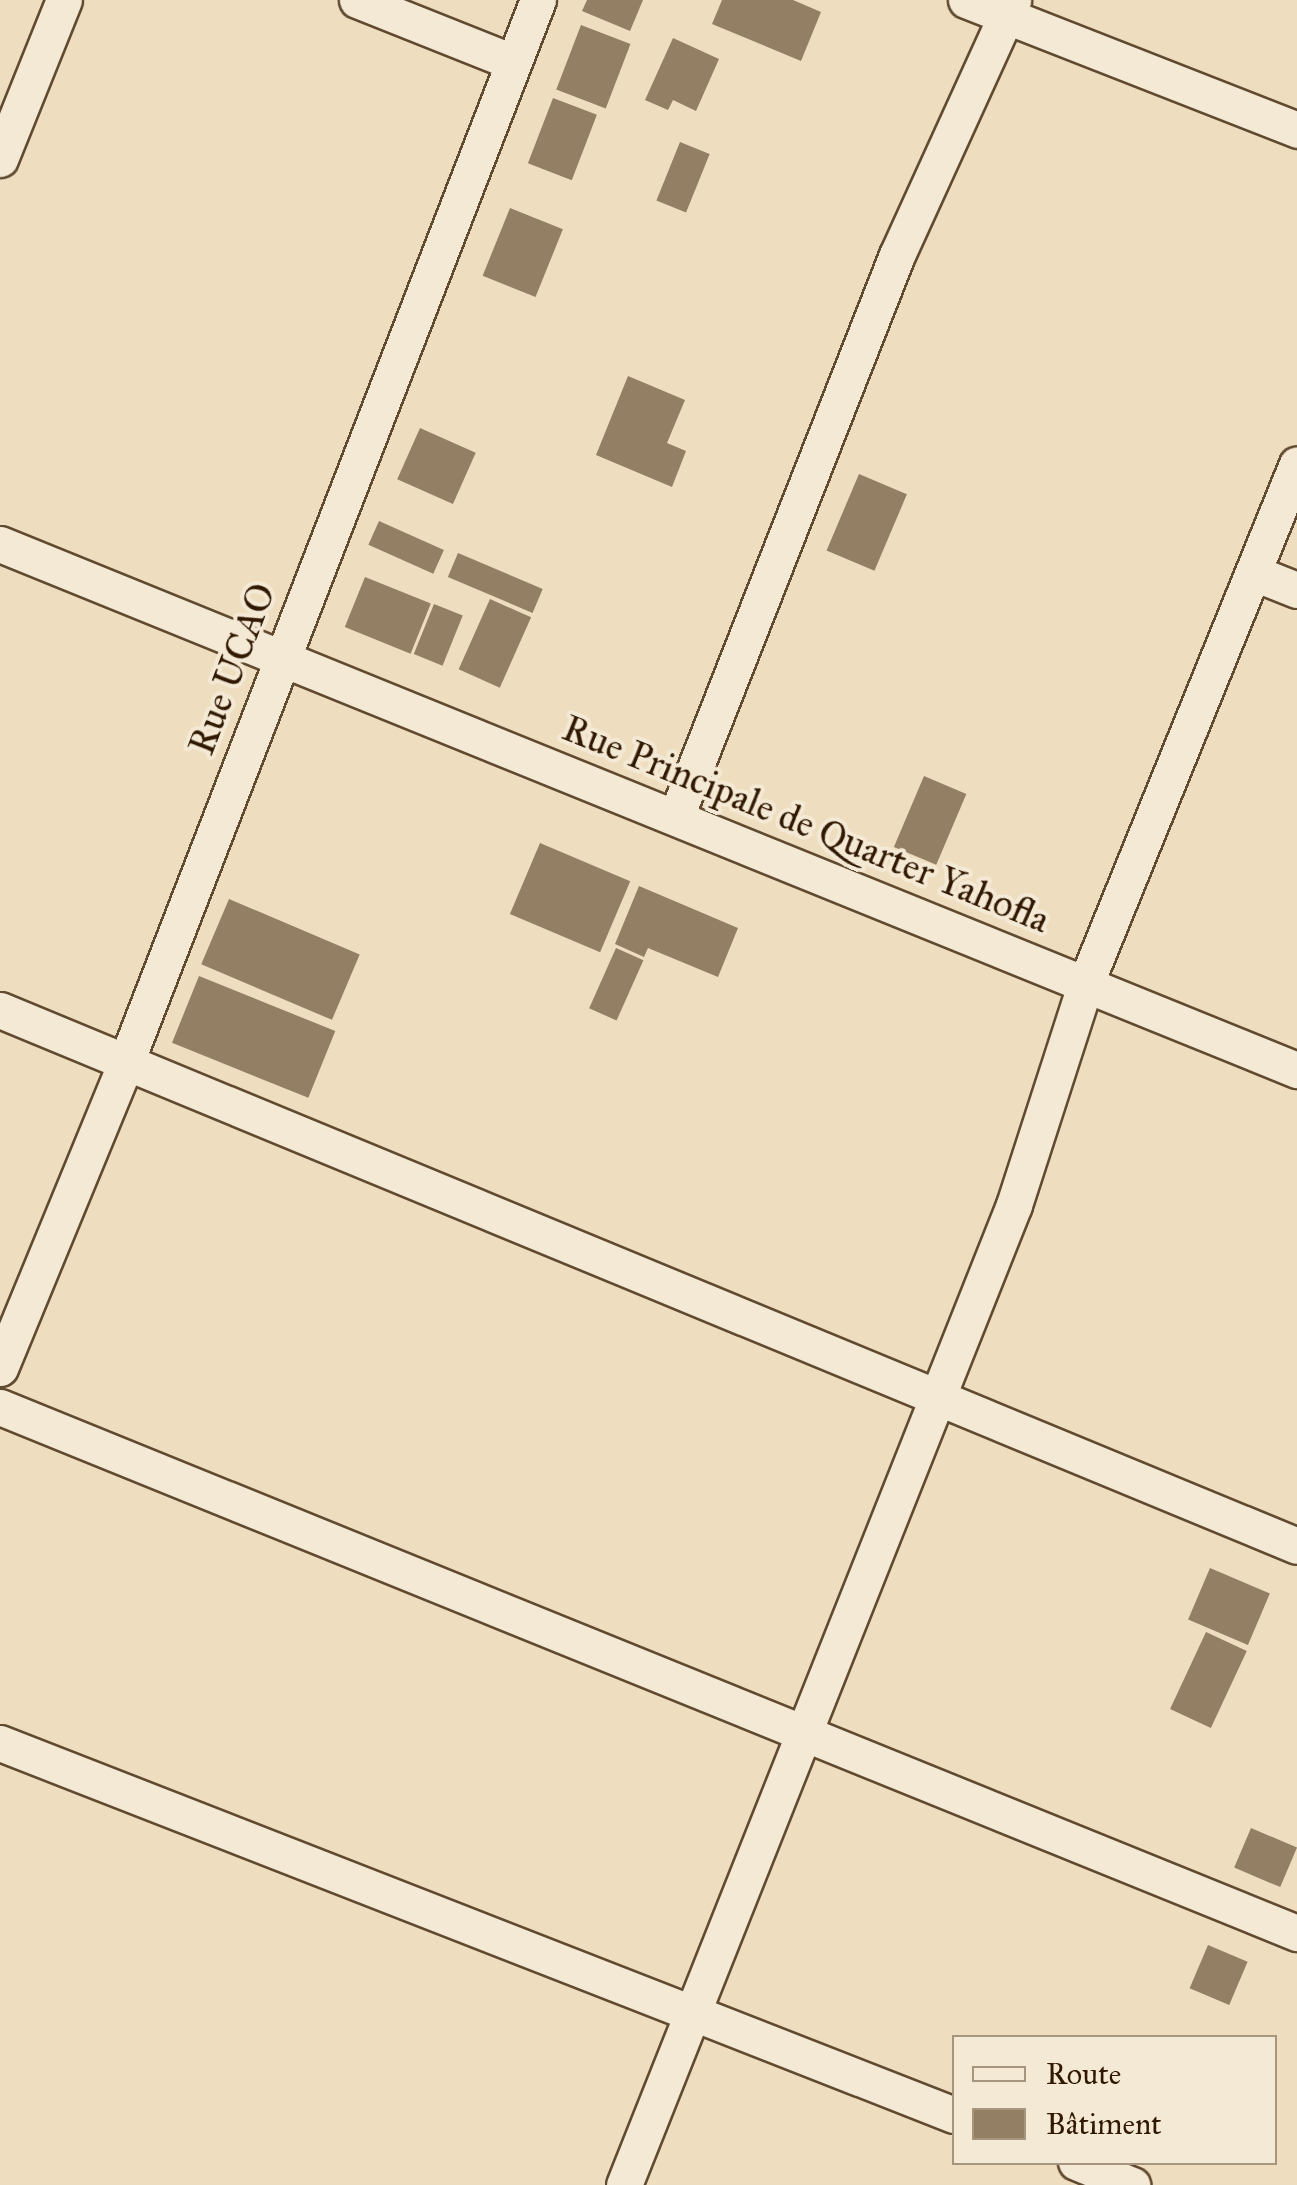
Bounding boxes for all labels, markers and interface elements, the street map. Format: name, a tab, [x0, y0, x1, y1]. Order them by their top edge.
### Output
street label: Rue UCAO	[178, 577, 286, 761]
street label: Rue Principale de Quarter Yahofla	[556, 705, 1056, 943]
legend	[952, 2035, 1277, 2165]
text: Route	[1046, 2056, 1121, 2092]
text: Bâtiment	[1046, 2106, 1162, 2142]

